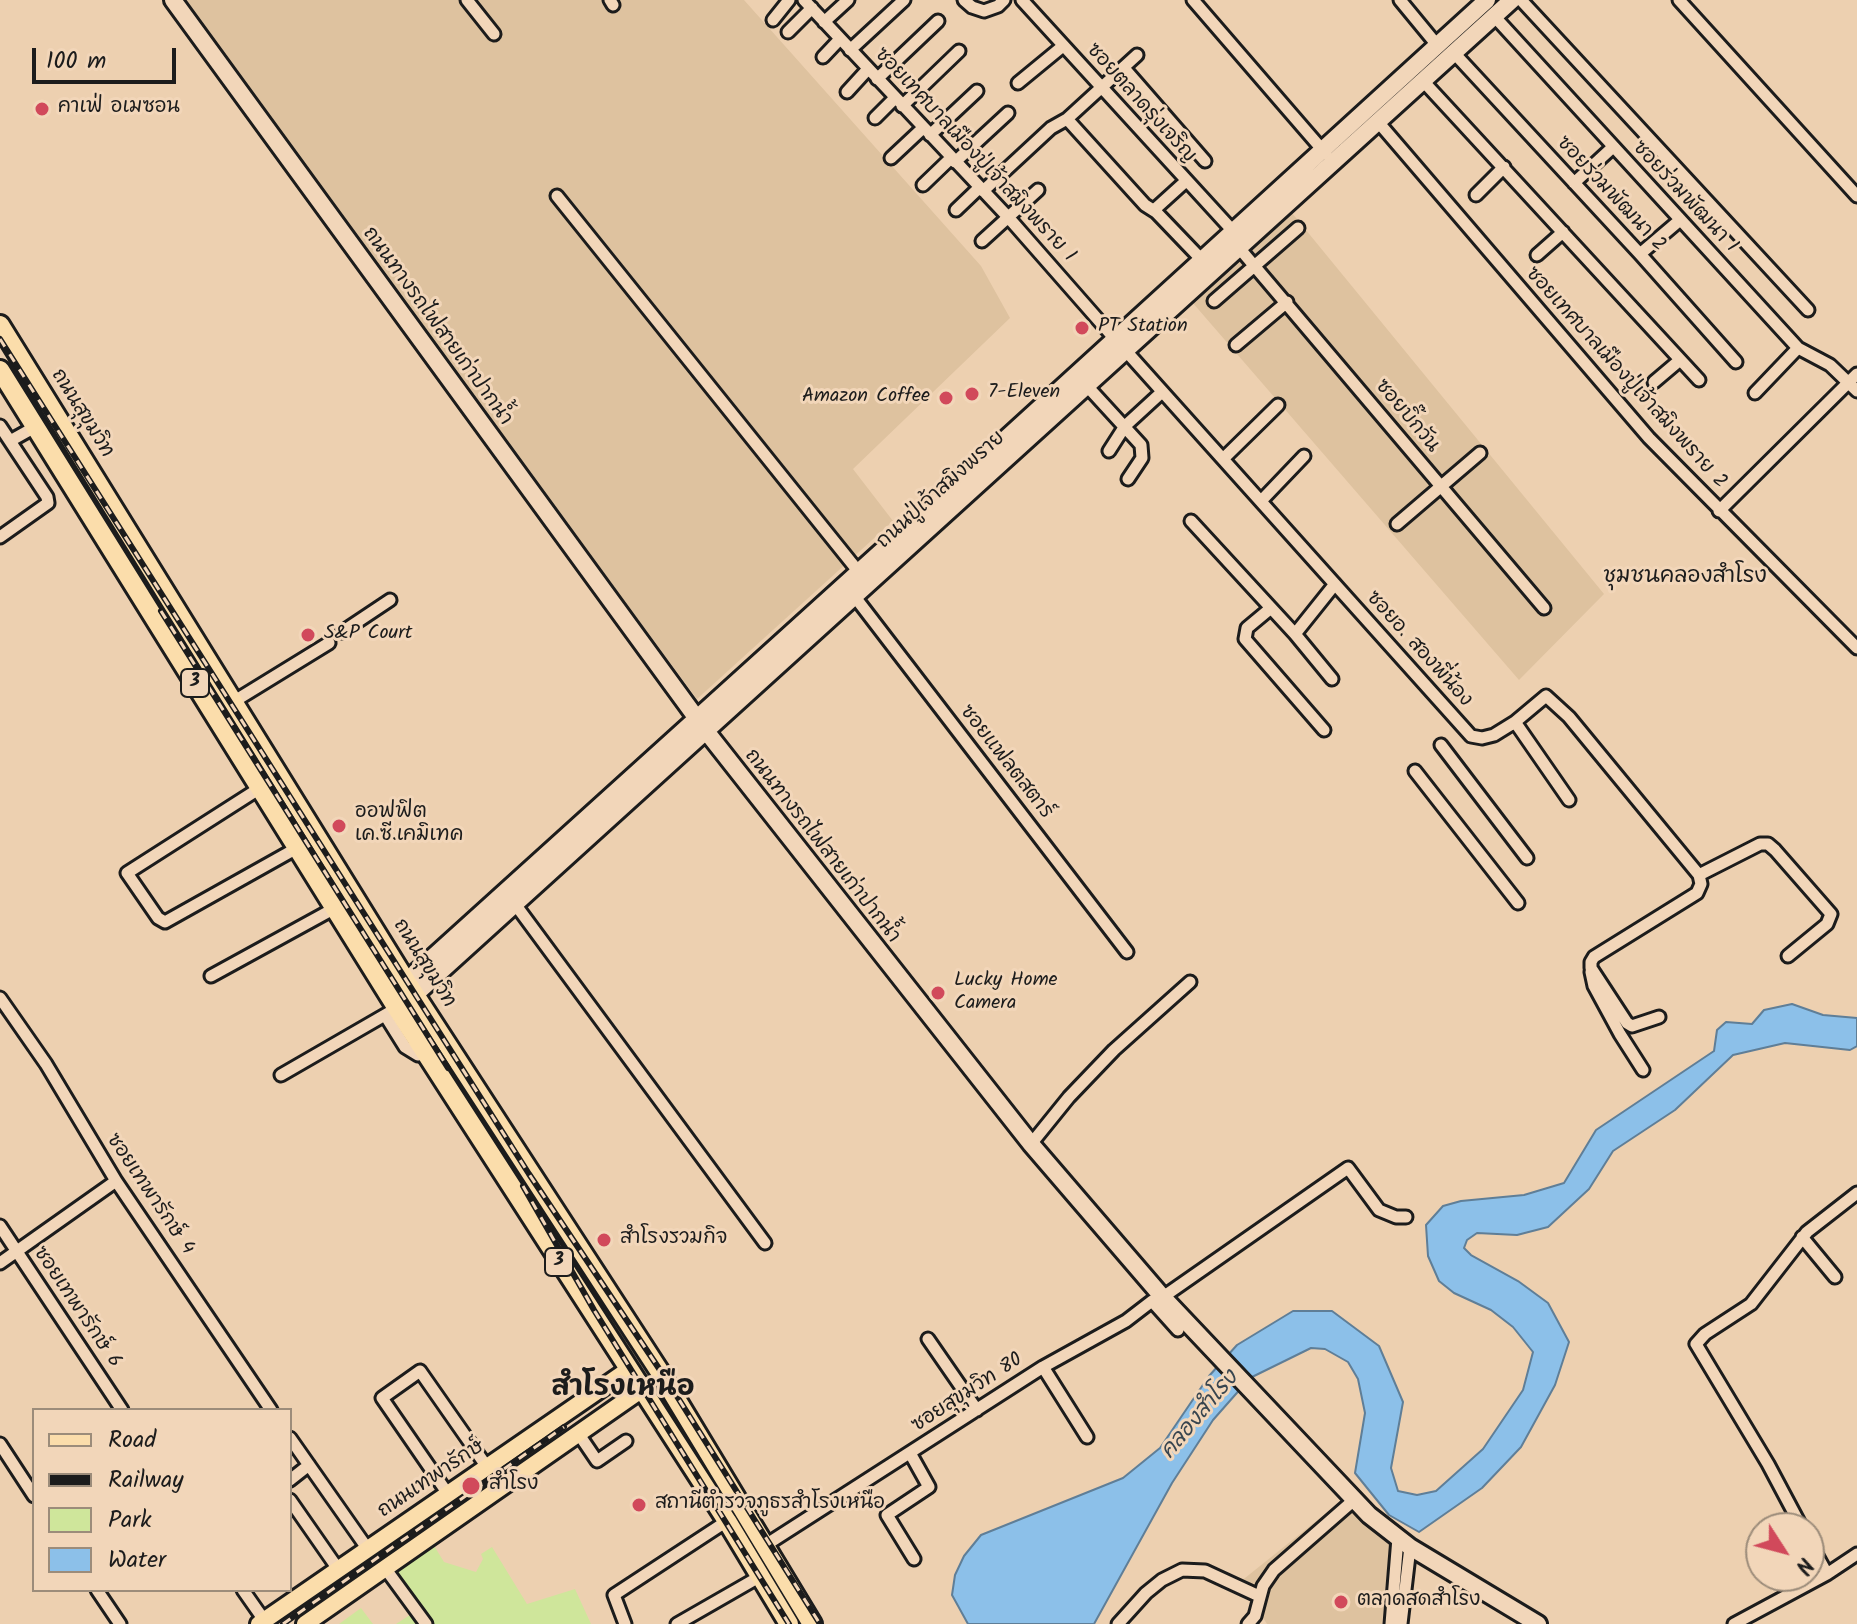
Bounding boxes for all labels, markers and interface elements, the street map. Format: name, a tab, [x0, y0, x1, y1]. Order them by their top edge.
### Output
scale bar	[36, 32, 180, 82]
street label: ซอยตลาดรุ่งเจริญ	[1080, 39, 1200, 169]
text: 100 m	[46, 42, 106, 81]
street label: ซอยเทศบาลเมืองปู่เจ้าสมิงพราย 1	[868, 44, 1080, 268]
place label: คาเฟ่ อเมซอน	[58, 97, 180, 121]
marker: คาเฟ่ อเมซอน	[33, 100, 51, 118]
street label: ซอยร่วมพัฒนา 2	[1550, 132, 1670, 258]
street label: ซอยร่วมพัฒนา 1	[1626, 137, 1742, 259]
street label: ถนนทางรถไฟสายเก่าปากน้ำ	[356, 223, 516, 431]
street label: ซอยเทศบาลเมืองปู่เจ้าสมิงพราย 2	[1519, 263, 1731, 495]
place label: PT Station	[1098, 316, 1188, 340]
marker: PT Station	[1073, 319, 1091, 337]
street label: ถนนสุขุมวิท	[44, 365, 118, 463]
street label: ซอยบิ๊กวัน	[1369, 376, 1443, 458]
place label: 7-Eleven	[988, 382, 1060, 406]
marker: 7-Eleven	[963, 385, 981, 403]
place label: Amazon Coffee	[802, 386, 930, 410]
marker: Amazon Coffee	[937, 389, 955, 407]
street label: ถนนปู่เจ้าสมิงพราย	[873, 427, 1011, 555]
district label: ชุมชนคลองสำโรง	[1603, 565, 1767, 591]
street label: ซอยอ. สองพี่น้อง	[1360, 587, 1476, 713]
place label: S&P Court	[324, 623, 413, 647]
marker: S&P Court	[299, 626, 317, 644]
road number: 3	[181, 669, 209, 697]
street label: ซอยแฟลตสตาร์	[953, 701, 1057, 825]
street label: ถนนทางรถไฟสายเก่าปากน้ำ	[738, 745, 904, 949]
place label: ออฟฟิต เค.ซี.เคมิเทค	[355, 802, 463, 849]
marker: ออฟฟิต เค.ซี.เคมิเทค	[330, 817, 348, 835]
street label: ถนนสุขุมวิท	[386, 915, 460, 1013]
place label: Lucky Home Camera	[954, 970, 1058, 1017]
marker: Lucky Home Camera	[929, 984, 947, 1002]
street label: ซอยเทพารักษ์ 4	[100, 1130, 198, 1260]
place label: สำโรงรวมกิจ	[620, 1228, 727, 1252]
marker: สำโรงรวมกิจ	[595, 1231, 613, 1249]
street label: ซอยเทพารักษ์ 6	[27, 1243, 125, 1373]
road number: 3	[545, 1248, 573, 1276]
street label: ซอยสุขุมวิท 80	[908, 1349, 1028, 1439]
water label: คลองสำโรง	[1157, 1367, 1245, 1465]
district label: สำโรงเหนือ	[551, 1373, 695, 1407]
legend	[32, 1408, 292, 1592]
text: Road	[108, 1421, 156, 1460]
street label: ถนนเทพารักษ์	[374, 1436, 490, 1524]
text: Railway	[108, 1461, 184, 1500]
place label: สำโรง	[489, 1474, 539, 1498]
marker: สำโรง	[460, 1475, 482, 1497]
place label: สถานีตำรวจภูธรสำโรงเหนือ	[655, 1493, 885, 1517]
marker: สถานีตำรวจภูธรสำโรงเหนือ	[630, 1496, 648, 1514]
text: Park	[108, 1501, 152, 1540]
north arrow	[1745, 1512, 1825, 1592]
text: Water	[108, 1541, 166, 1580]
text: N	[1785, 1549, 1821, 1581]
place label: ตลาดสดสำโรง	[1357, 1590, 1481, 1614]
marker: ตลาดสดสำโรง	[1332, 1593, 1350, 1611]

